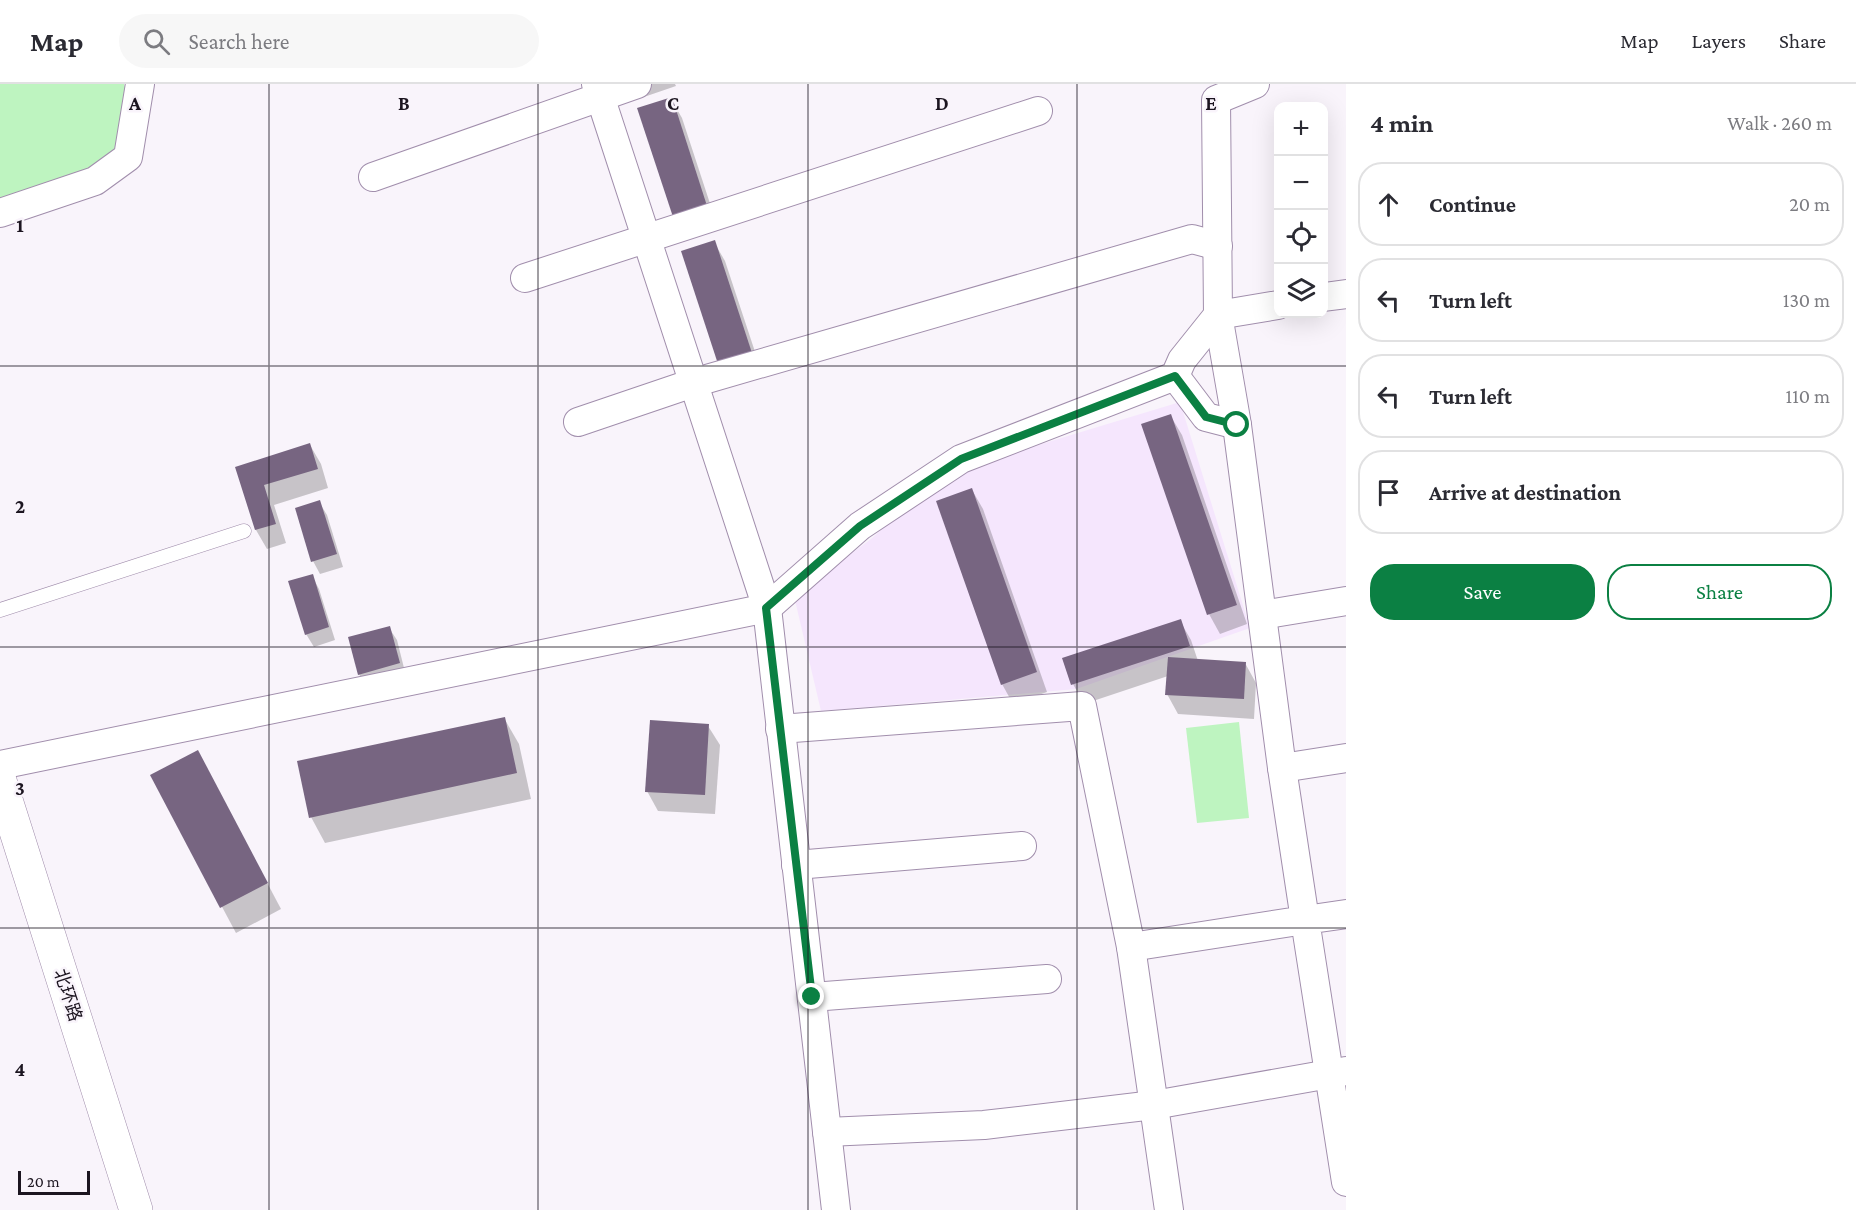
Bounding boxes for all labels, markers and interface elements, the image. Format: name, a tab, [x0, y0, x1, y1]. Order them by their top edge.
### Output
search box	[119, 14, 539, 68]
icon: search	[140, 25, 173, 58]
text: Map	[30, 26, 83, 57]
text: Search here	[188, 29, 289, 54]
text: Map	[1620, 29, 1659, 53]
text: Layers	[1692, 29, 1746, 53]
text: Share	[1779, 29, 1826, 53]
text: A	[128, 92, 142, 114]
text: B	[398, 92, 410, 114]
text: C	[667, 92, 679, 114]
text: D	[935, 92, 949, 114]
text: E	[1205, 92, 1217, 114]
map controls	[1274, 102, 1328, 318]
button: +	[1274, 102, 1328, 156]
text: 4 min	[1370, 109, 1434, 138]
text: Walk · 260 m	[1727, 112, 1832, 134]
button: −	[1274, 156, 1328, 210]
icon: ahead	[1372, 188, 1405, 221]
text: Continue	[1429, 192, 1516, 217]
text: 20 m	[1789, 193, 1830, 215]
button: locate	[1274, 210, 1328, 264]
text: 1	[16, 214, 24, 236]
button: layers	[1274, 264, 1328, 318]
icon: left	[1372, 284, 1405, 317]
text: Turn left	[1429, 288, 1512, 313]
text: 130 m	[1783, 289, 1830, 311]
icon: left	[1372, 380, 1405, 413]
text: Turn left	[1429, 384, 1512, 409]
text: 110 m	[1786, 385, 1830, 407]
route start	[1223, 411, 1249, 437]
icon: arrive	[1372, 476, 1405, 509]
text: Arrive at destination	[1429, 480, 1621, 505]
text: 2	[15, 495, 25, 517]
button: Save	[1370, 564, 1595, 620]
button: Share	[1607, 564, 1832, 620]
text: 3	[15, 777, 25, 799]
street label: 北环路	[50, 966, 86, 1024]
route end	[798, 983, 824, 1009]
text: 4	[15, 1058, 26, 1080]
scale bar	[18, 1168, 90, 1196]
text: 20 m	[27, 1173, 60, 1190]

